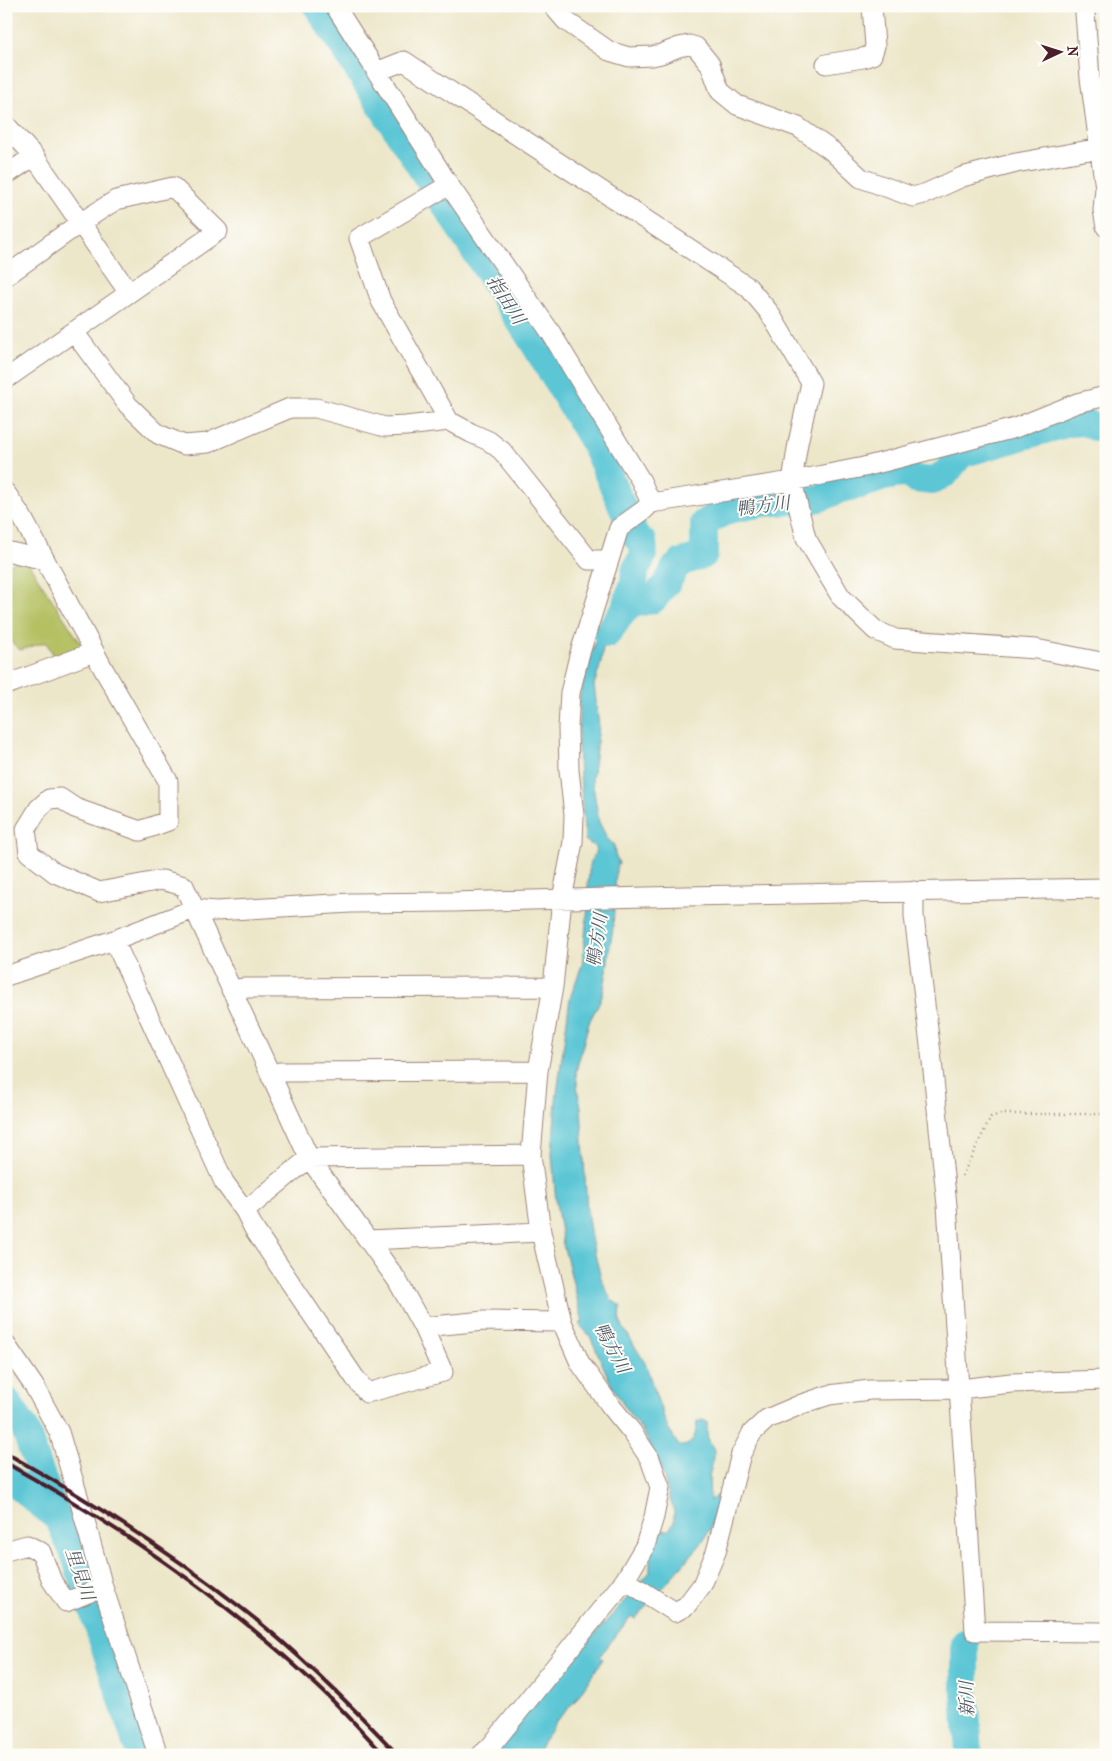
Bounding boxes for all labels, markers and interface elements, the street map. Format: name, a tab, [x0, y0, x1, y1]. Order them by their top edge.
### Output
north arrow	[1034, 28, 1084, 78]
text: N	[1064, 45, 1081, 57]
water label: 指田川	[482, 272, 530, 330]
water label: 鴨方川	[735, 493, 793, 520]
water label: 鴨方川	[583, 910, 612, 968]
water label: 鴨方川	[590, 1319, 634, 1379]
water label: 里見川	[61, 1545, 99, 1605]
water label: 新川	[956, 1679, 979, 1717]

